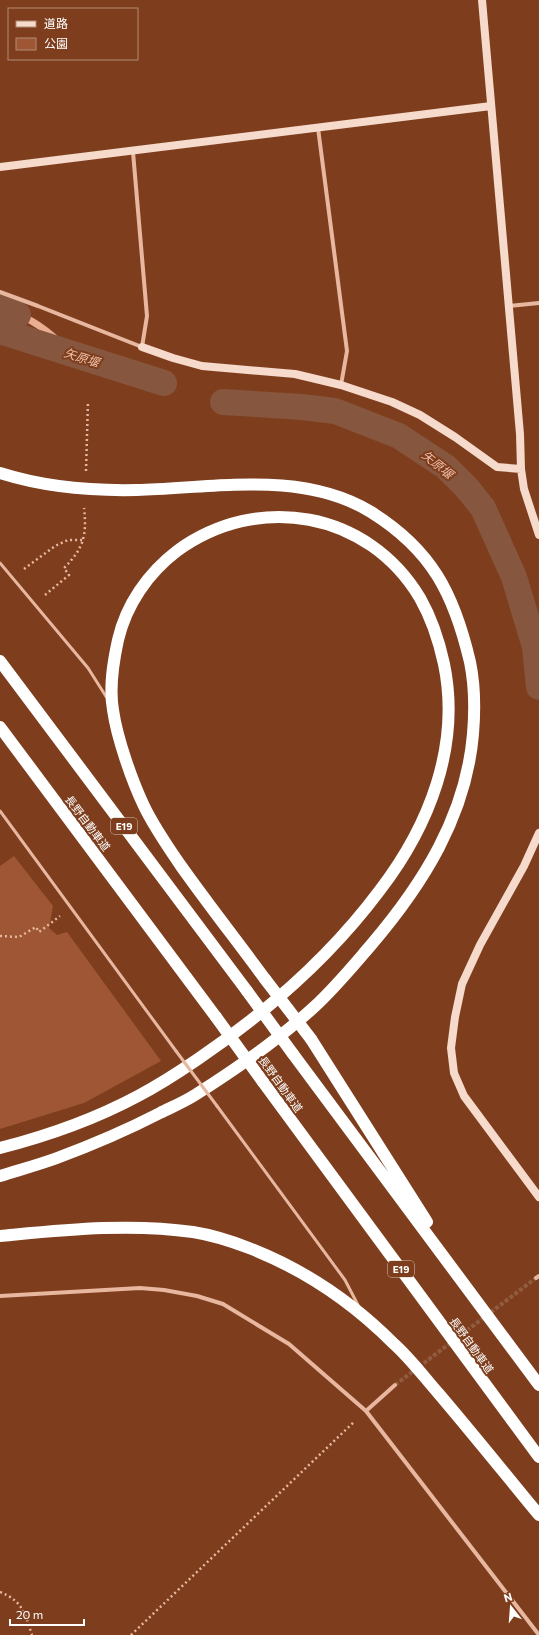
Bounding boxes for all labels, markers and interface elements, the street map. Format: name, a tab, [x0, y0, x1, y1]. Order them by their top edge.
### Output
legend	[8, 8, 138, 60]
text: 道路	[44, 16, 68, 30]
text: 公園	[44, 36, 68, 50]
water label: 矢原堰	[63, 345, 103, 370]
water label: 矢原堰	[420, 447, 458, 482]
street label: 長野自動車道	[63, 793, 113, 853]
road number: E19	[111, 818, 137, 834]
street label: 長野自動車道	[256, 1053, 306, 1115]
road number: E19	[388, 1261, 414, 1277]
street label: 長野自動車道	[447, 1314, 497, 1376]
north arrow	[491, 1587, 531, 1627]
text: N	[502, 1590, 514, 1604]
scale bar	[10, 1601, 84, 1627]
text: 20 m	[16, 1607, 43, 1621]

